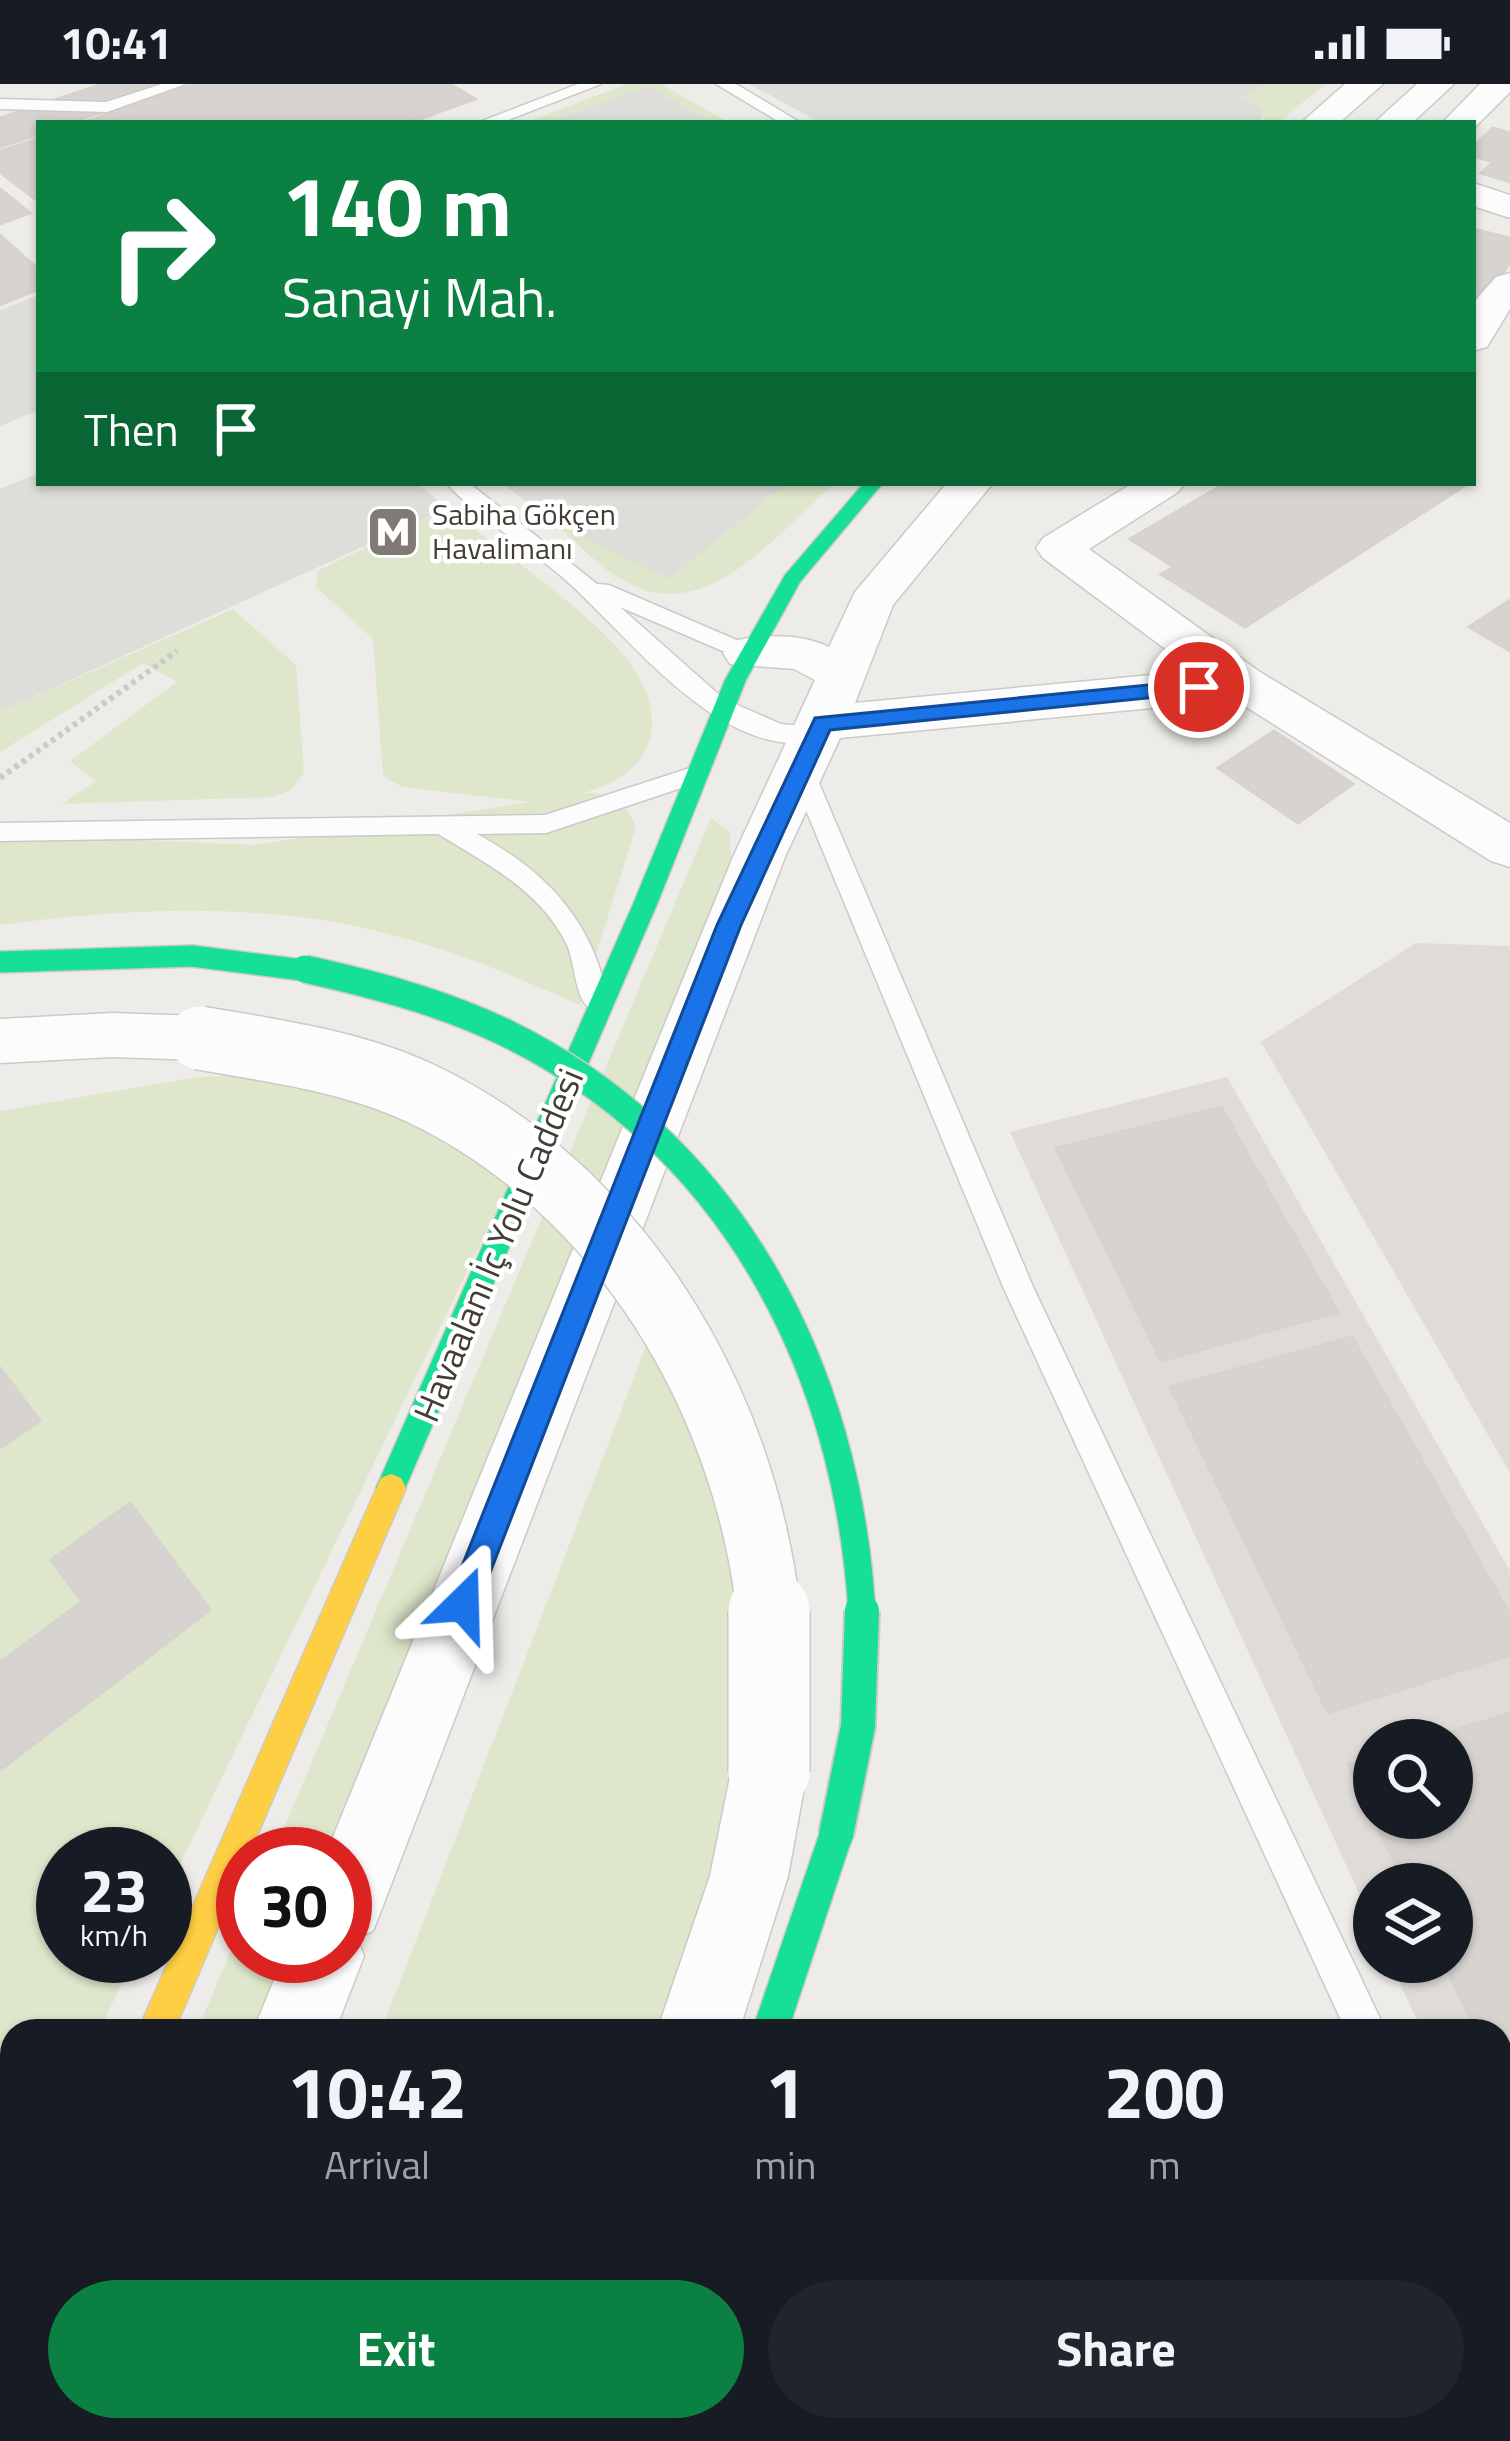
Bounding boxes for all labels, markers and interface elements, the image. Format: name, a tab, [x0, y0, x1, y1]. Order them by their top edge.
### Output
text: 10:41	[60, 8, 172, 76]
text: 140 m	[282, 141, 512, 269]
icon: right	[84, 168, 240, 324]
text: Sanayi Mah.	[282, 256, 557, 338]
text: Then	[84, 395, 179, 463]
icon: arrive	[203, 396, 269, 462]
place label: Sabiha Gökçen Havalimanı	[432, 491, 616, 571]
metro station icon: Sabiha Gökçen Havalimanı	[365, 504, 421, 560]
pin	[1148, 636, 1250, 738]
icon: arrive	[1166, 654, 1232, 720]
street label: Havaalanı İç Yolu Caddesi	[398, 1060, 597, 1430]
position arrow	[400, 1541, 526, 1667]
map controls	[1353, 1719, 1473, 1983]
button: search	[1353, 1719, 1473, 1839]
speed limit sign: 30	[216, 1827, 372, 1983]
text: 23	[80, 1844, 148, 1935]
button: layers	[1353, 1863, 1473, 1983]
text: km/h	[80, 1912, 148, 1958]
text: 10:42	[287, 2036, 467, 2146]
text: 1	[765, 2036, 806, 2146]
text: 200	[1104, 2036, 1225, 2146]
text: Arrival	[324, 2135, 430, 2194]
text: min	[754, 2135, 816, 2194]
text: m	[1148, 2135, 1180, 2194]
button: Exit	[48, 2280, 744, 2418]
button: Share	[768, 2280, 1464, 2418]

